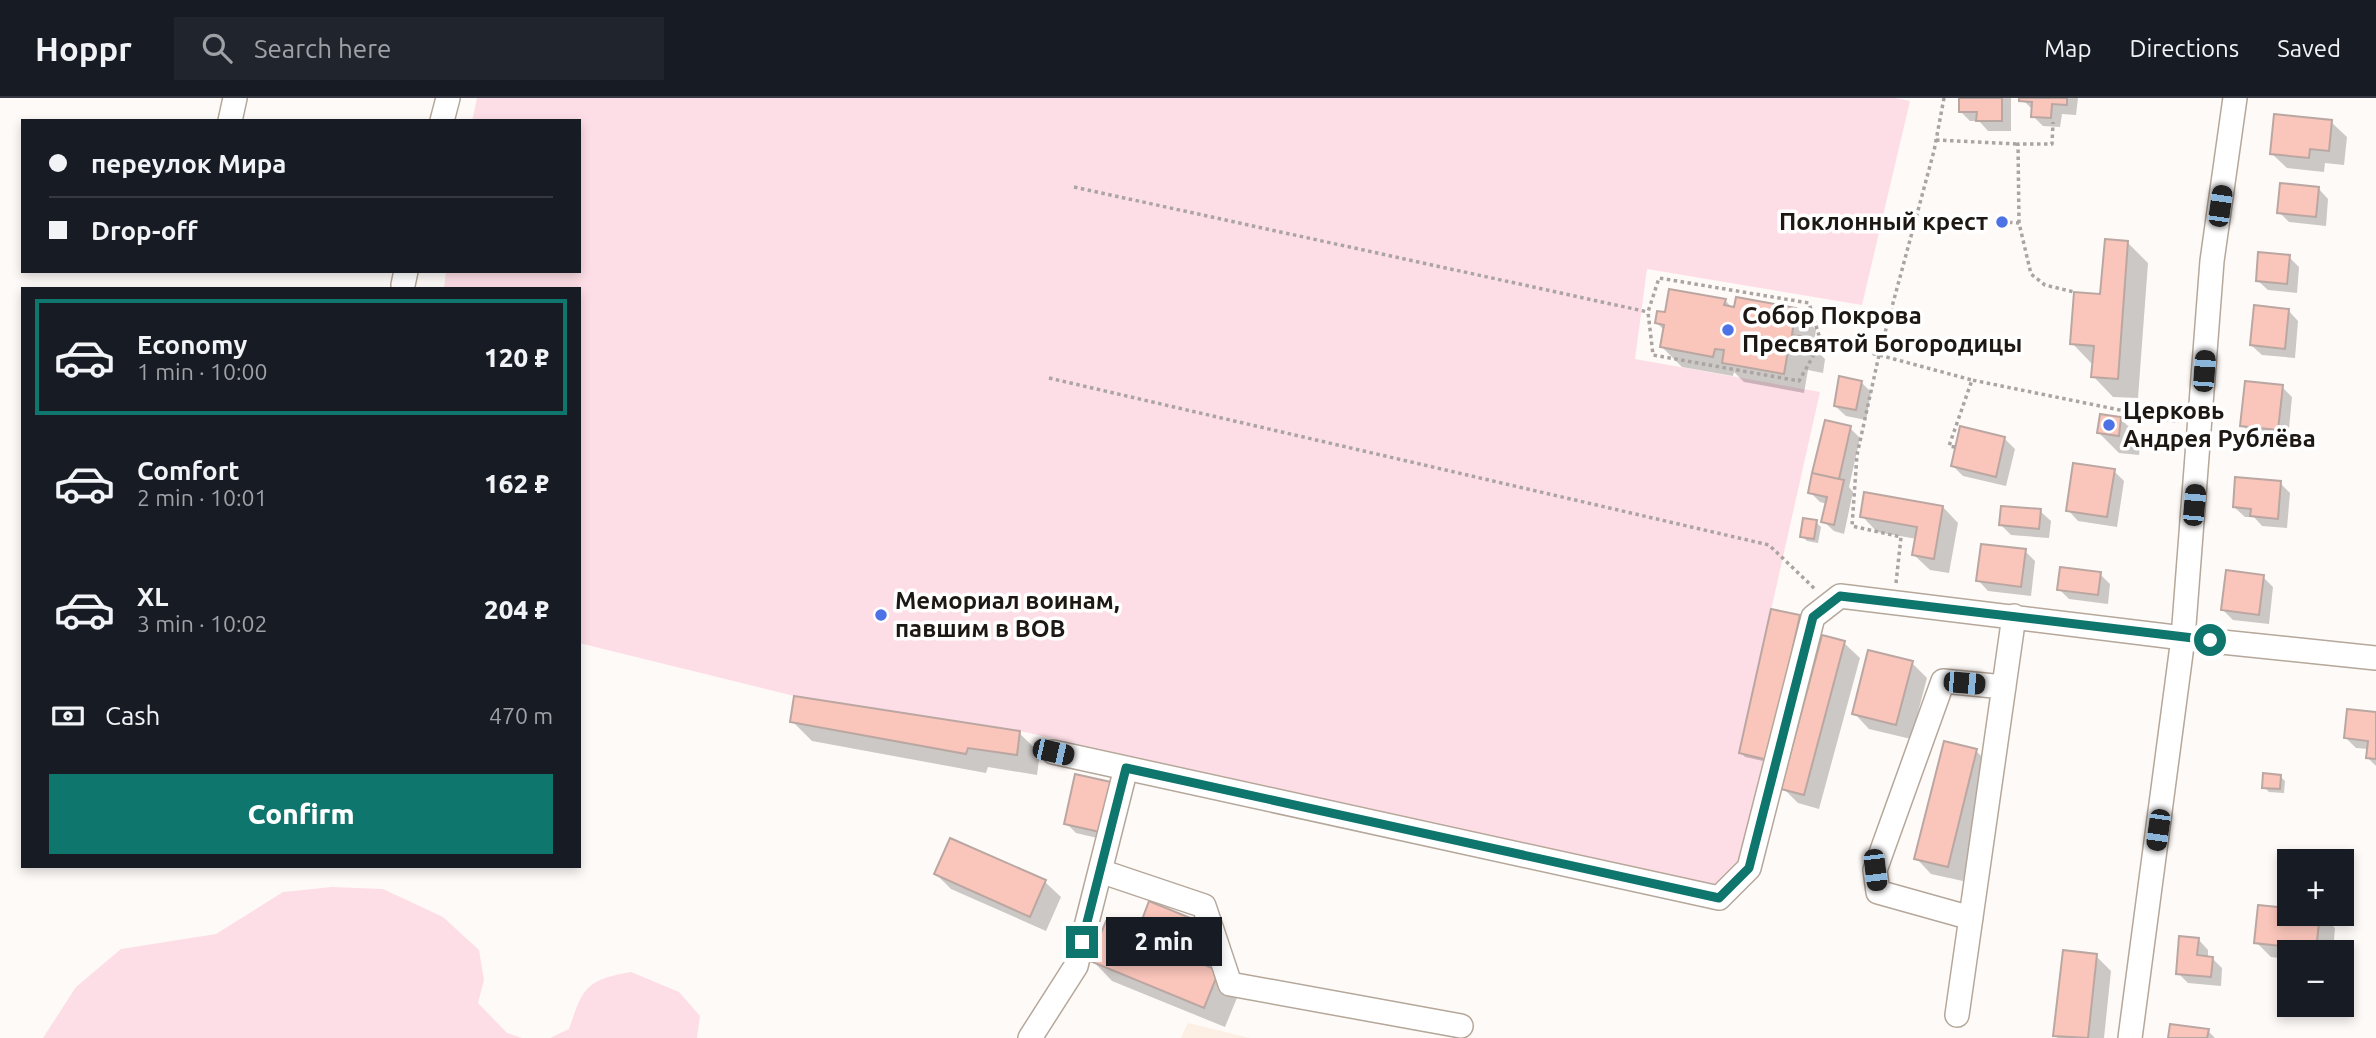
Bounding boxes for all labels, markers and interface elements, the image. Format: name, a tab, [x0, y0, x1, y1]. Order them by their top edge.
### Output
search box	[174, 17, 664, 80]
icon: search	[198, 29, 236, 67]
text: Hoppr	[35, 30, 132, 67]
text: Search here	[254, 34, 391, 63]
text: Map	[2044, 35, 2091, 62]
text: Directions	[2129, 35, 2239, 62]
text: Saved	[2277, 35, 2341, 62]
text: переулок Мира	[91, 149, 287, 178]
car	[2207, 184, 2234, 228]
place label: Поклонный крест	[1779, 208, 1988, 235]
marker: Поклонный крест	[1994, 214, 2010, 230]
text: Drop-off	[91, 216, 198, 245]
place label: Собор Покрова Пресвятой Богородицы	[1742, 302, 2022, 357]
marker: Собор Покрова Пресвятой Богородицы	[1720, 322, 1736, 338]
icon: car	[53, 326, 116, 389]
text: Economy	[137, 330, 247, 359]
text: 120 ₽	[484, 343, 549, 372]
car	[2193, 349, 2216, 393]
text: 1 min · 10:00	[137, 359, 268, 384]
place label: Церковь Андрея Рублёва	[2123, 397, 2316, 452]
marker: Церковь Андрея Рублёва	[2101, 417, 2117, 433]
icon: car	[53, 452, 116, 515]
text: Comfort	[137, 456, 240, 485]
text: 162 ₽	[484, 469, 549, 498]
car	[2182, 483, 2207, 527]
text: 2 min · 10:01	[137, 485, 268, 510]
icon: car	[53, 578, 116, 641]
text: XL	[137, 582, 168, 611]
place label: Мемориал воинам, павшим в ВОВ	[895, 587, 1120, 642]
text: 204 ₽	[484, 595, 549, 624]
marker: Мемориал воинам, павшим в ВОВ	[873, 607, 889, 623]
text: 3 min · 10:02	[137, 611, 268, 636]
route start	[2194, 624, 2226, 656]
car	[1943, 671, 1986, 695]
icon: cash	[49, 697, 87, 735]
text: Cash	[105, 701, 160, 730]
text: 470 m	[489, 703, 553, 728]
car	[1031, 737, 1076, 767]
button: Confirm	[49, 774, 553, 854]
car	[2145, 808, 2172, 852]
car	[1863, 848, 1888, 892]
map controls	[2277, 849, 2354, 1017]
button: +	[2277, 849, 2354, 926]
callout: 2 min	[1106, 918, 1222, 966]
route end	[1066, 926, 1098, 958]
text: 2 min	[1135, 929, 1193, 954]
button: −	[2277, 940, 2354, 1017]

